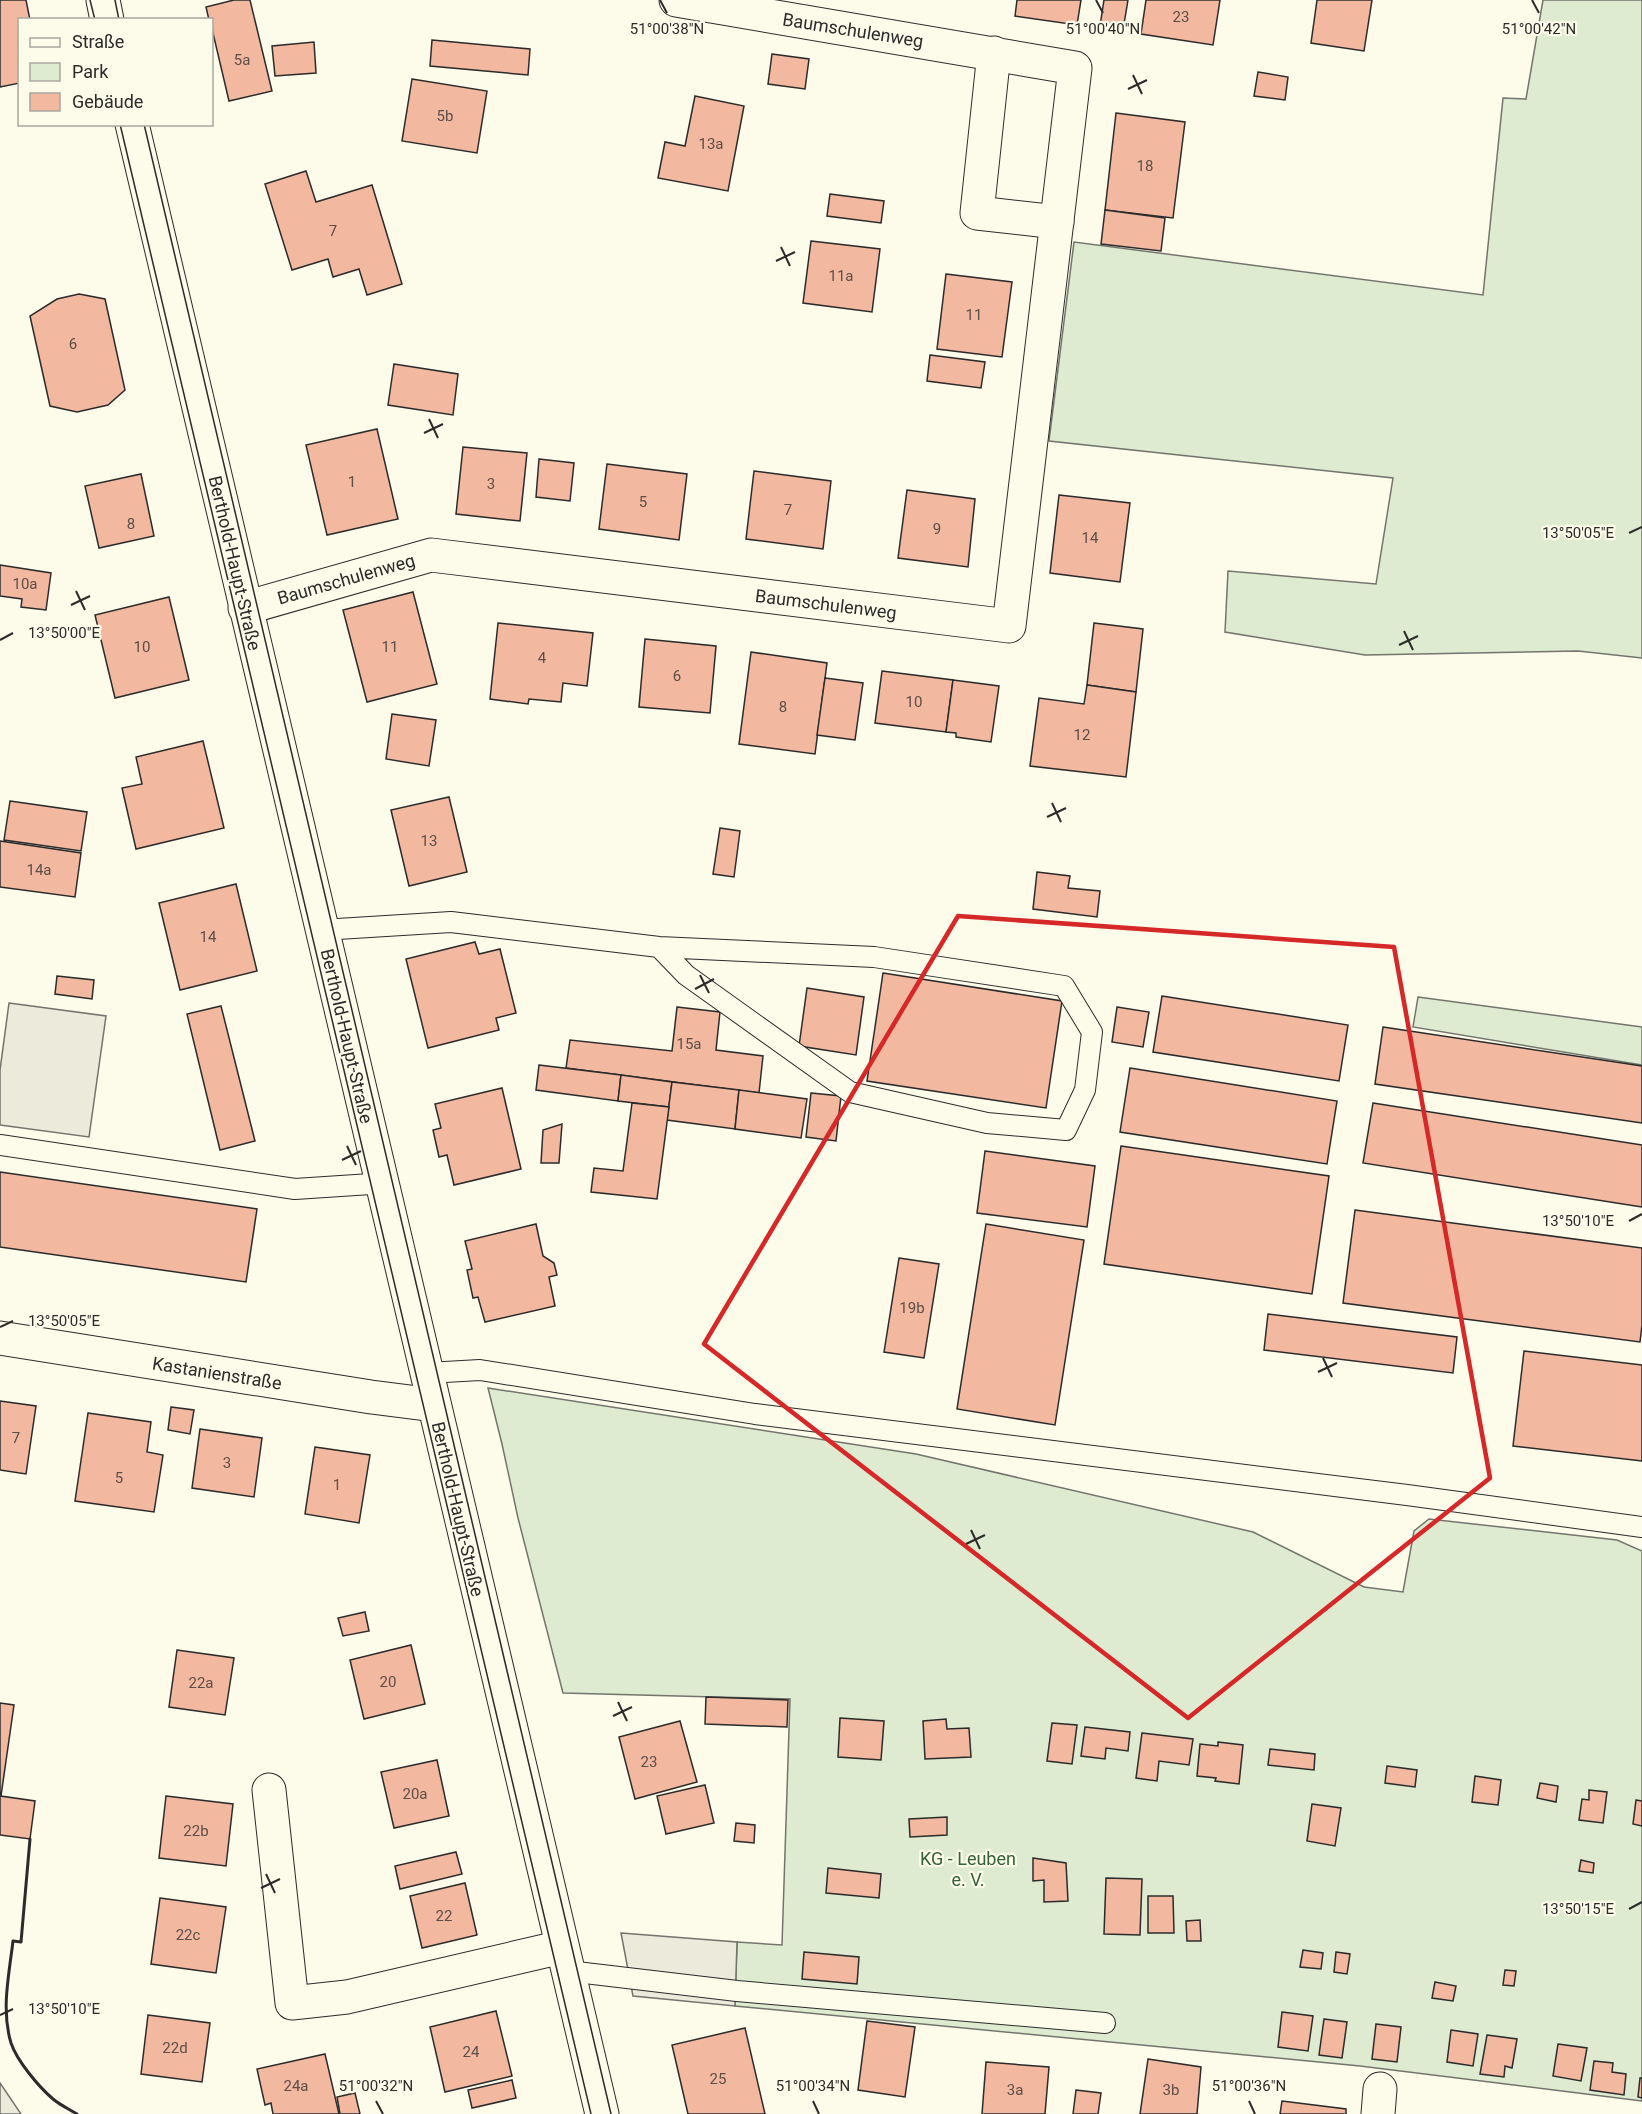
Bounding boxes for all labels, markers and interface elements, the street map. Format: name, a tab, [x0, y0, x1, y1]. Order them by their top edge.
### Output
street label: Baumschulenweg	[781, 8, 925, 52]
house number: 23	[1173, 8, 1189, 26]
legend	[18, 18, 213, 126]
text: 51°00'38"N	[630, 20, 704, 38]
text: 51°00'40"N	[1066, 20, 1140, 38]
text: 51°00'42"N	[1502, 20, 1576, 38]
text: Straße	[72, 31, 124, 52]
house number: 5a	[234, 51, 250, 69]
text: Park	[72, 61, 109, 82]
text: Gebäude	[72, 91, 143, 112]
house number: 5b	[437, 107, 453, 125]
house number: 13a	[698, 135, 724, 153]
house number: 18	[1137, 157, 1153, 175]
house number: 7	[329, 222, 337, 240]
house number: 11a	[828, 267, 854, 285]
house number: 11	[966, 306, 982, 324]
house number: 6	[69, 335, 77, 353]
house number: 1	[348, 473, 356, 491]
street label: Berthold-Haupt-Straße	[205, 474, 265, 652]
house number: 3	[487, 475, 495, 493]
house number: 5	[639, 493, 647, 511]
house number: 7	[784, 501, 792, 519]
house number: 8	[127, 515, 135, 533]
house number: 9	[933, 520, 941, 538]
text: 13°50'05"E	[1542, 524, 1615, 542]
house number: 14	[1082, 529, 1099, 547]
street label: Baumschulenweg	[275, 549, 417, 609]
house number: 10a	[12, 575, 38, 593]
street label: Baumschulenweg	[754, 585, 898, 623]
text: 13°50'00"E	[28, 624, 101, 642]
house number: 10	[134, 638, 150, 656]
house number: 11	[382, 638, 398, 656]
house number: 4	[538, 649, 547, 667]
house number: 6	[673, 667, 681, 685]
house number: 10	[906, 693, 922, 711]
house number: 8	[779, 698, 787, 716]
house number: 12	[1074, 726, 1090, 744]
house number: 13	[421, 832, 437, 850]
house number: 14a	[26, 861, 52, 879]
house number: 14	[200, 928, 217, 946]
street label: Berthold-Haupt-Straße	[317, 947, 377, 1125]
house number: 15a	[676, 1035, 702, 1053]
text: 13°50'10"E	[1542, 1212, 1615, 1230]
house number: 19b	[899, 1299, 925, 1317]
text: 13°50'05"E	[28, 1312, 101, 1330]
street label: Kastanienstraße	[151, 1352, 283, 1394]
street label: Berthold-Haupt-Straße	[428, 1420, 488, 1598]
house number: 7	[12, 1429, 20, 1447]
house number: 3	[223, 1454, 231, 1472]
house number: 5	[115, 1469, 123, 1487]
house number: 1	[333, 1476, 341, 1494]
house number: 20	[380, 1673, 396, 1691]
house number: 22a	[188, 1674, 214, 1692]
house number: 23	[641, 1753, 657, 1771]
house number: 20a	[402, 1785, 428, 1803]
house number: 22b	[183, 1822, 209, 1840]
park label: KG - Leuben e. V.	[920, 1848, 1016, 1890]
text: 13°50'15"E	[1542, 1900, 1615, 1918]
house number: 22	[436, 1907, 452, 1925]
house number: 22c	[176, 1926, 201, 1944]
text: 13°50'10"E	[28, 2000, 101, 2018]
house number: 22d	[162, 2039, 188, 2057]
house number: 24	[463, 2043, 480, 2061]
house number: 25	[710, 2070, 726, 2088]
house number: 24a	[283, 2077, 309, 2095]
text: 51°00'32"N	[339, 2077, 413, 2095]
text: 51°00'34"N	[776, 2077, 850, 2095]
text: 51°00'36"N	[1212, 2077, 1286, 2095]
house number: 3a	[1007, 2081, 1023, 2099]
house number: 3b	[1163, 2081, 1179, 2099]

